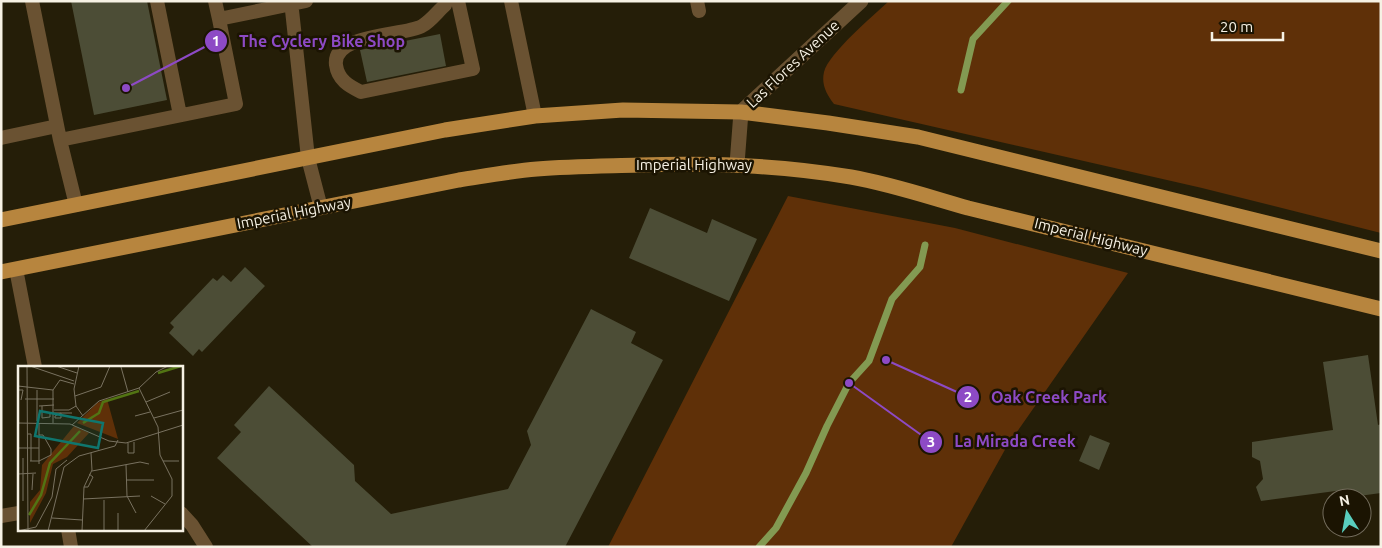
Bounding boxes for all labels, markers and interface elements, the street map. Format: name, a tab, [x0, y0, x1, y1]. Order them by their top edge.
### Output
scale bar	[1212, 10, 1283, 42]
street label: Las Flores Avenue	[743, 16, 842, 111]
text: 20 m	[1220, 18, 1253, 35]
callout: The Cyclery Bike Shop	[204, 25, 415, 56]
text: 1	[212, 32, 220, 49]
text: The Cyclery Bike Shop	[239, 32, 405, 50]
street label: Imperial Highway	[636, 156, 752, 173]
street label: Imperial Highway	[235, 193, 352, 232]
street label: Imperial Highway	[1033, 214, 1149, 259]
inset map	[18, 366, 182, 530]
callout: Oak Creek Park	[956, 382, 1117, 413]
text: 2	[964, 388, 972, 405]
text: Oak Creek Park	[991, 388, 1107, 406]
callout: La Mirada Creek	[919, 426, 1085, 457]
text: La Mirada Creek	[954, 432, 1076, 450]
text: 3	[927, 433, 935, 450]
north arrow	[1322, 488, 1372, 538]
text: N	[1338, 491, 1351, 509]

